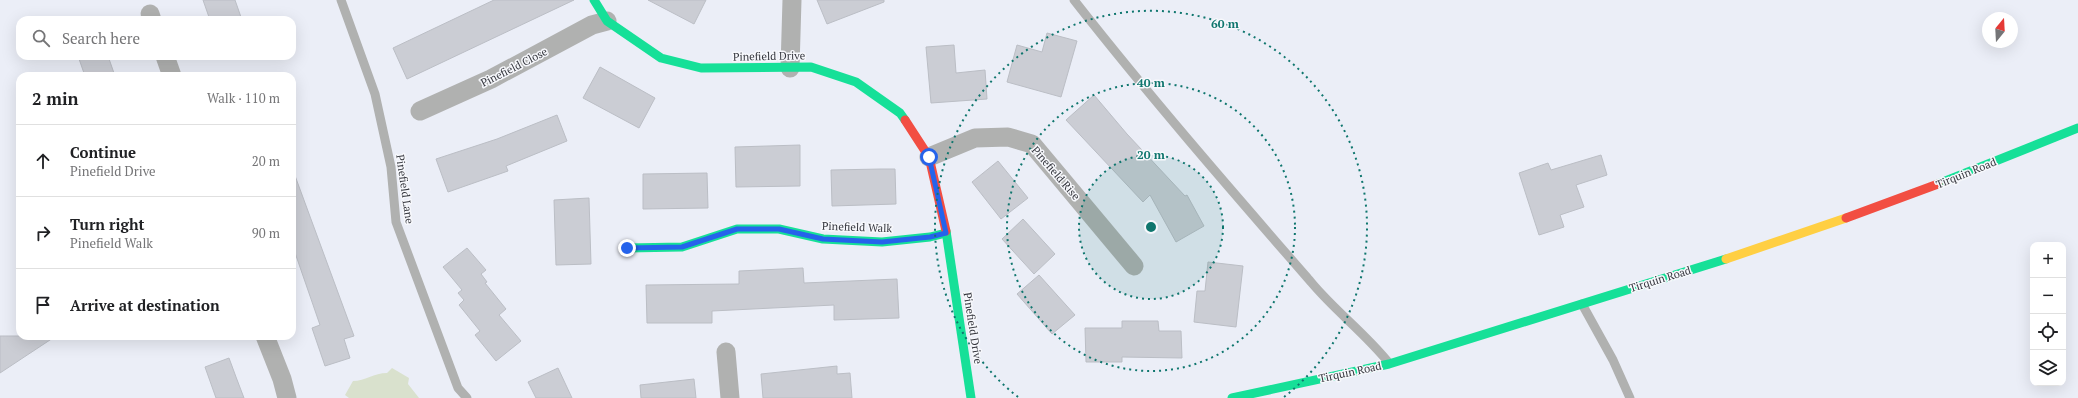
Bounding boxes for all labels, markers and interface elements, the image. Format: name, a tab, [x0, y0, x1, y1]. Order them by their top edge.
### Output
north arrow	[1982, 12, 2018, 48]
search box	[16, 16, 296, 60]
text: 60 m	[1211, 16, 1239, 31]
icon: search	[30, 27, 52, 49]
text: Search here	[62, 28, 140, 48]
street label: Pinefield Close	[478, 44, 550, 90]
street label: Pinefield Drive	[733, 48, 806, 64]
text: 40 m	[1137, 75, 1165, 90]
text: 2 min	[32, 87, 79, 110]
text: Walk · 110 m	[207, 89, 280, 107]
text: Continue	[70, 142, 136, 162]
street label: Pinefield Rise	[1029, 143, 1083, 203]
text: 20 m	[1137, 147, 1165, 162]
route start	[920, 148, 938, 166]
icon: ahead	[32, 150, 54, 172]
text: 20 m	[252, 152, 280, 170]
street label: Pinefield Lane	[393, 153, 417, 225]
street label: Tirquin Road	[1934, 155, 1998, 191]
text: Pinefield Drive	[70, 162, 156, 180]
text: Turn right	[70, 214, 145, 234]
street label: Pinefield Walk	[822, 219, 893, 235]
centre of rings	[1144, 220, 1158, 234]
icon: right	[32, 222, 54, 244]
text: 90 m	[252, 224, 280, 242]
text: Pinefield Walk	[70, 234, 153, 252]
route end	[618, 239, 636, 257]
map controls	[2030, 242, 2066, 386]
button: +	[2030, 242, 2066, 278]
street label: Tirquin Road	[1627, 263, 1693, 295]
button: −	[2030, 278, 2066, 314]
street label: Pinefield Drive	[960, 291, 986, 365]
icon: arrive	[32, 294, 54, 316]
text: Arrive at destination	[70, 295, 220, 315]
button: locate	[2030, 314, 2066, 350]
button: layers	[2030, 350, 2066, 386]
street label: Tirquin Road	[1317, 359, 1383, 385]

